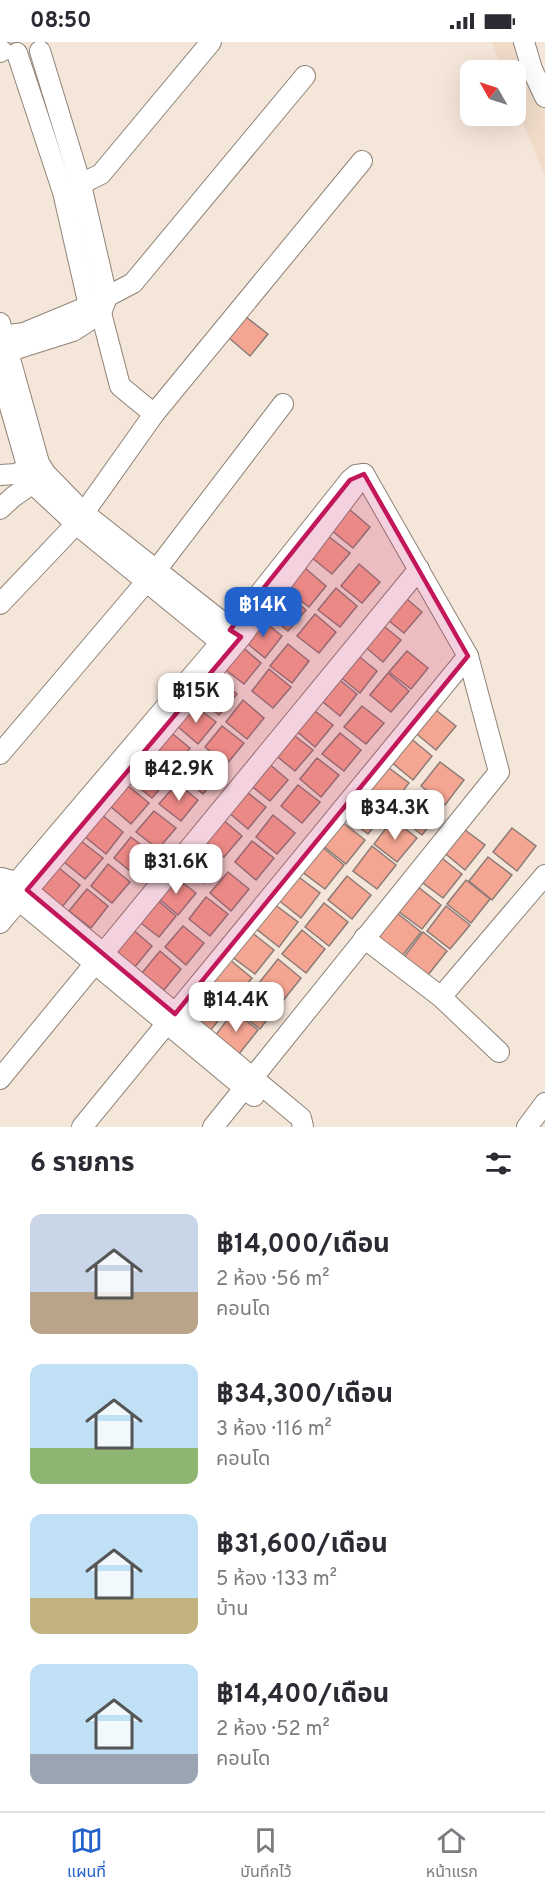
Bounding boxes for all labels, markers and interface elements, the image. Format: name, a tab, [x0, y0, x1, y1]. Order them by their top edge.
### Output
text: 08:50	[30, 8, 92, 35]
north arrow	[460, 60, 526, 126]
map controls	[460, 60, 526, 126]
pin: ฿14K	[227, 587, 299, 638]
text: ฿14K	[239, 593, 287, 619]
pin: ฿15K	[160, 673, 232, 724]
text: ฿15K	[172, 679, 220, 705]
pin: ฿42.9K	[130, 751, 228, 802]
text: ฿42.9K	[144, 757, 214, 783]
pin: ฿34.3K	[346, 790, 444, 841]
text: ฿34.3K	[360, 796, 430, 822]
pin: ฿31.6K	[127, 844, 225, 895]
text: ฿31.6K	[143, 850, 209, 876]
pin: ฿14.4K	[187, 982, 285, 1033]
text: ฿14.4K	[203, 988, 269, 1014]
icon: filters	[482, 1147, 515, 1180]
text: 6 รายการ	[30, 1148, 134, 1181]
text: ฿14,000/เดือน	[216, 1229, 390, 1262]
icon: home	[78, 1238, 150, 1310]
text: 2 ห้อง · 56 m²	[216, 1267, 330, 1293]
text: คอนโด	[216, 1297, 270, 1323]
text: ฿34,300/เดือน	[216, 1379, 393, 1412]
icon: home	[78, 1388, 150, 1460]
text: 3 ห้อง · 116 m²	[216, 1417, 332, 1443]
text: คอนโด	[216, 1447, 270, 1473]
text: ฿31,600/เดือน	[216, 1529, 388, 1562]
icon: home	[78, 1538, 150, 1610]
text: 5 ห้อง · 133 m²	[216, 1567, 337, 1593]
text: บ้าน	[216, 1597, 248, 1623]
text: ฿14,400/เดือน	[216, 1679, 389, 1712]
icon: home	[78, 1688, 150, 1760]
text: 2 ห้อง · 52 m²	[216, 1717, 330, 1743]
text: คอนโด	[216, 1747, 270, 1773]
tab: แผนที่	[67, 1824, 106, 1884]
tab: บันทึกไว้	[240, 1824, 292, 1884]
tab: หน้าแรก	[426, 1824, 478, 1884]

